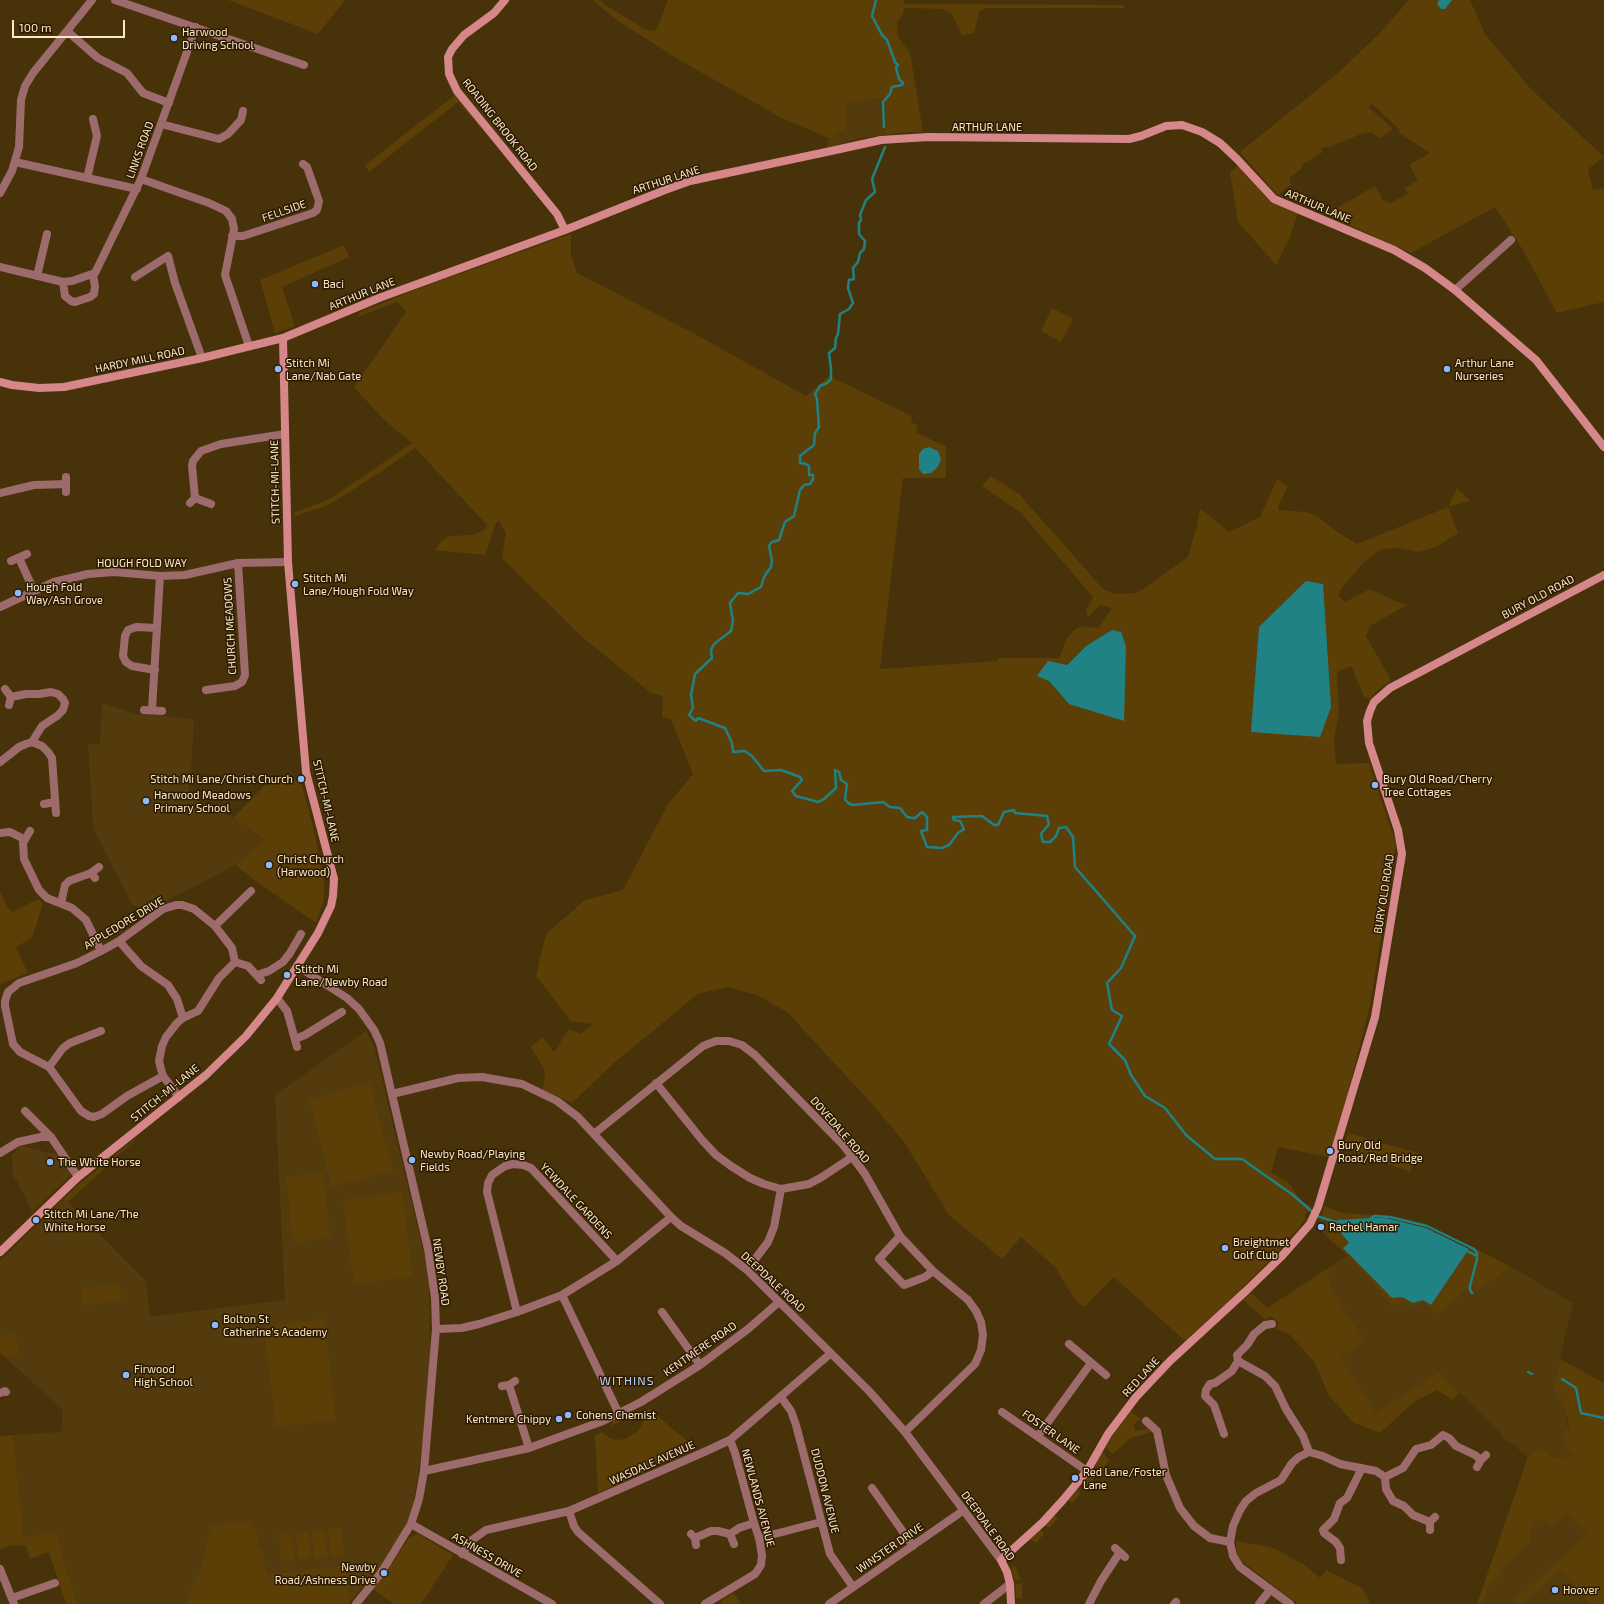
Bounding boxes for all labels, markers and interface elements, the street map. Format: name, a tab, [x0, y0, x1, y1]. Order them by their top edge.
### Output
scale bar	[14, 12, 127, 38]
text: 100 m	[19, 20, 51, 34]
place label: Harwood Driving School	[182, 25, 254, 51]
marker: Harwood Driving School	[169, 33, 179, 43]
street label: ROADING BROOK ROAD	[460, 76, 540, 174]
street label: LINKS ROAD	[124, 120, 156, 180]
street label: ARTHUR LANE	[952, 120, 1022, 134]
street label: ARTHUR LANE	[631, 163, 701, 197]
street label: ARTHUR LANE	[1283, 186, 1353, 226]
street label: FELLSIDE	[260, 197, 308, 225]
street label: ARTHUR LANE	[327, 275, 397, 313]
place label: Baci	[323, 277, 344, 291]
marker: Baci	[310, 279, 320, 289]
street label: HARDY MILL ROAD	[94, 344, 186, 376]
place label: Stitch Mi Lane/Nab Gate	[286, 356, 361, 382]
place label: Arthur Lane Nurseries	[1455, 356, 1514, 382]
marker: Stitch Mi Lane/Nab Gate	[273, 364, 283, 374]
marker: Arthur Lane Nurseries	[1442, 364, 1452, 374]
street label: STITCH-MI-LANE	[268, 440, 282, 524]
street label: HOUGH FOLD WAY	[97, 556, 187, 570]
place label: Stitch Mi Lane/Hough Fold Way	[303, 571, 414, 597]
street label: BURY OLD ROAD	[1499, 572, 1577, 622]
street label: CHURCH MEADOWS	[221, 577, 239, 675]
marker: Stitch Mi Lane/Hough Fold Way	[290, 579, 300, 589]
place label: Hough Fold Way/Ash Grove	[26, 580, 103, 606]
marker: Hough Fold Way/Ash Grove	[13, 588, 23, 598]
street label: STITCH-MI-LANE	[310, 759, 342, 843]
place label: Stitch Mi Lane/Christ Church	[150, 772, 293, 786]
place label: Bury Old Road/Cherry Tree Cottages	[1383, 772, 1492, 798]
marker: Stitch Mi Lane/Christ Church	[296, 774, 306, 784]
marker: Bury Old Road/Cherry Tree Cottages	[1370, 780, 1380, 790]
place label: Harwood Meadows Primary School	[154, 788, 251, 814]
marker: Harwood Meadows Primary School	[141, 796, 151, 806]
place label: Christ Church (Harwood)	[277, 852, 344, 878]
street label: BURY OLD ROAD	[1371, 853, 1397, 935]
marker: Christ Church (Harwood)	[264, 860, 274, 870]
street label: APPLEDORE DRIVE	[81, 894, 167, 952]
place label: Stitch Mi Lane/Newby Road	[295, 962, 387, 988]
marker: Stitch Mi Lane/Newby Road	[282, 970, 292, 980]
street label: STITCH-MI-LANE	[128, 1061, 202, 1125]
street label: DOVEDALE ROAD	[807, 1094, 873, 1166]
place label: Bury Old Road/Red Bridge	[1338, 1138, 1423, 1164]
marker: Bury Old Road/Red Bridge	[1325, 1146, 1335, 1156]
place label: Newby Road/Playing Fields	[420, 1147, 525, 1173]
place label: The White Horse	[58, 1155, 141, 1169]
marker: Newby Road/Playing Fields	[407, 1155, 417, 1165]
marker: The White Horse	[45, 1157, 55, 1167]
street label: YEWDALE GARDENS	[537, 1160, 615, 1242]
place label: Stitch Mi Lane/The White Horse	[44, 1207, 139, 1233]
marker: Stitch Mi Lane/The White Horse	[31, 1215, 41, 1225]
place label: Rachel Hamar	[1329, 1220, 1399, 1234]
marker: Rachel Hamar	[1316, 1222, 1326, 1232]
place label: Breightmet Golf Club	[1233, 1235, 1289, 1261]
street label: NEWBY ROAD	[430, 1237, 452, 1307]
marker: Breightmet Golf Club	[1220, 1243, 1230, 1253]
street label: DEEPDALE ROAD	[738, 1249, 808, 1315]
place label: Bolton St Catherine's Academy	[223, 1312, 327, 1338]
street label: KENTMERE ROAD	[661, 1319, 739, 1379]
marker: Bolton St Catherine's Academy	[210, 1320, 220, 1330]
street label: RED LANE	[1120, 1354, 1162, 1400]
place label: Firwood High School	[134, 1362, 193, 1388]
marker: Firwood High School	[121, 1370, 131, 1380]
district label: WITHINS	[600, 1374, 654, 1388]
street label: FOSTER LANE	[1020, 1407, 1082, 1457]
place label: Cohens Chemist	[576, 1408, 656, 1422]
marker: Cohens Chemist	[563, 1410, 573, 1420]
place label: Kentmere Chippy	[466, 1412, 551, 1426]
marker: Kentmere Chippy	[554, 1414, 564, 1424]
street label: WASDALE AVENUE	[607, 1438, 697, 1488]
street label: NEWLANDS AVENUE	[739, 1447, 777, 1549]
street label: DUDDON AVENUE	[808, 1447, 842, 1535]
place label: Red Lane/Foster Lane	[1083, 1465, 1166, 1491]
marker: Red Lane/Foster Lane	[1070, 1473, 1080, 1483]
street label: DEEPDALE ROAD	[958, 1489, 1018, 1563]
street label: WINSTER DRIVE	[854, 1520, 926, 1576]
street label: ASHNESS DRIVE	[450, 1530, 524, 1580]
place label: Newby Road/Ashness Drive	[275, 1560, 376, 1586]
marker: Newby Road/Ashness Drive	[379, 1568, 389, 1578]
place label: Hoover	[1563, 1583, 1599, 1597]
marker: Hoover	[1550, 1585, 1560, 1595]

